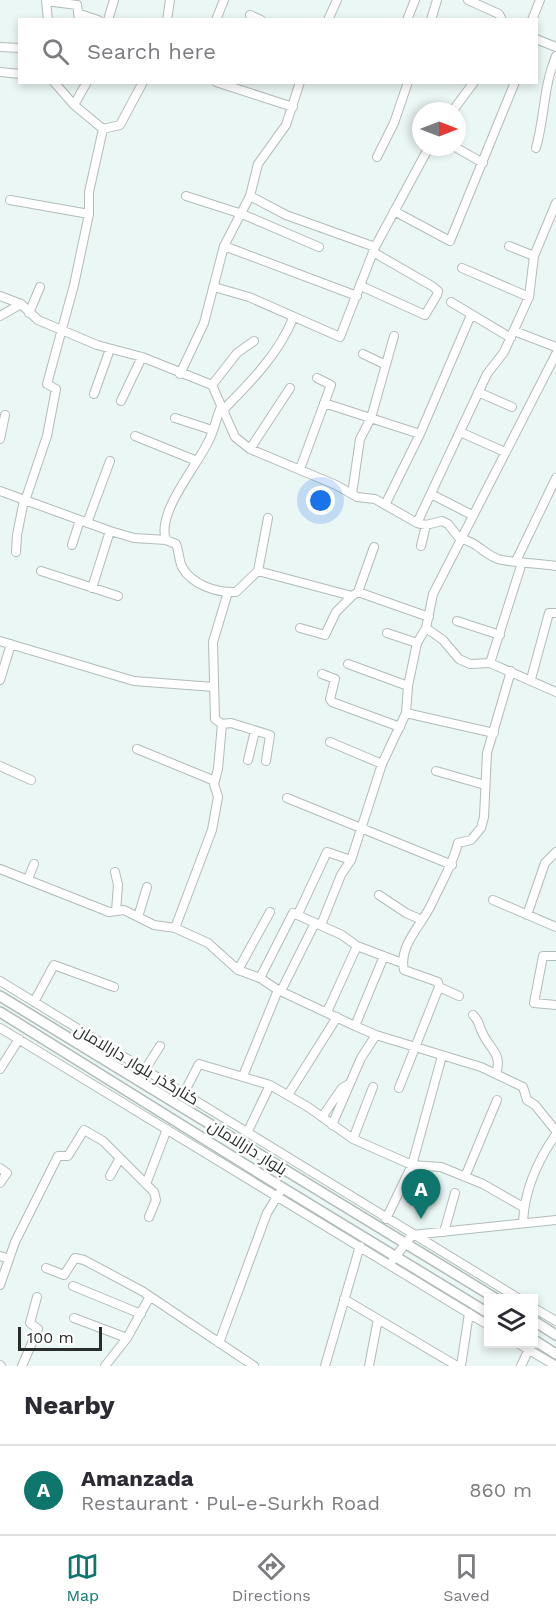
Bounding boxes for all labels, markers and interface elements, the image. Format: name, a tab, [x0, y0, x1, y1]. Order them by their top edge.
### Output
search box	[18, 18, 538, 84]
icon: search	[39, 35, 72, 68]
text: Search here	[87, 39, 216, 64]
north arrow	[412, 102, 466, 156]
your location	[306, 486, 335, 515]
street label: کنارگذر بلوار دارالامان	[71, 1020, 202, 1110]
street label: بلوار دارالامان	[204, 1116, 290, 1180]
pin: A	[402, 1170, 440, 1219]
map controls	[484, 1294, 538, 1348]
button: layers	[484, 1294, 538, 1348]
scale bar	[18, 1324, 102, 1352]
text: 100 m	[27, 1328, 74, 1347]
text: Nearby	[24, 1390, 115, 1420]
text: Amanzada	[81, 1466, 194, 1491]
text: A	[37, 1478, 50, 1502]
text: 860 m	[469, 1478, 532, 1502]
text: Restaurant · Pul-e-Surkh Road	[81, 1491, 380, 1515]
tab: Map	[66, 1550, 99, 1605]
tab: Directions	[232, 1550, 311, 1605]
tab: Saved	[443, 1550, 490, 1605]

